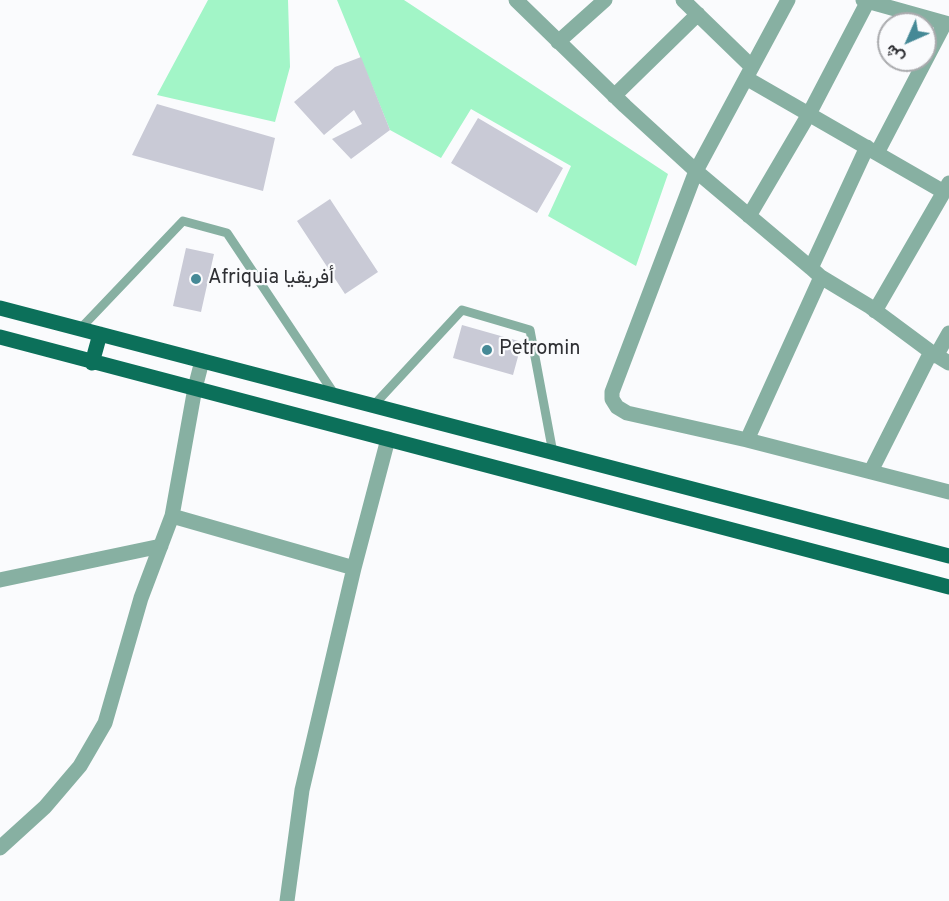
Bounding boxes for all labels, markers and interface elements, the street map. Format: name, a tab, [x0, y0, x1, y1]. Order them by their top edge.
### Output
north arrow	[877, 12, 937, 72]
text: ش	[882, 39, 910, 67]
place label: Afriquia أفريقيا	[208, 267, 334, 291]
marker: Afriquia أفريقيا	[189, 272, 203, 286]
place label: Petromin	[499, 338, 581, 362]
marker: Petromin	[480, 343, 494, 357]

